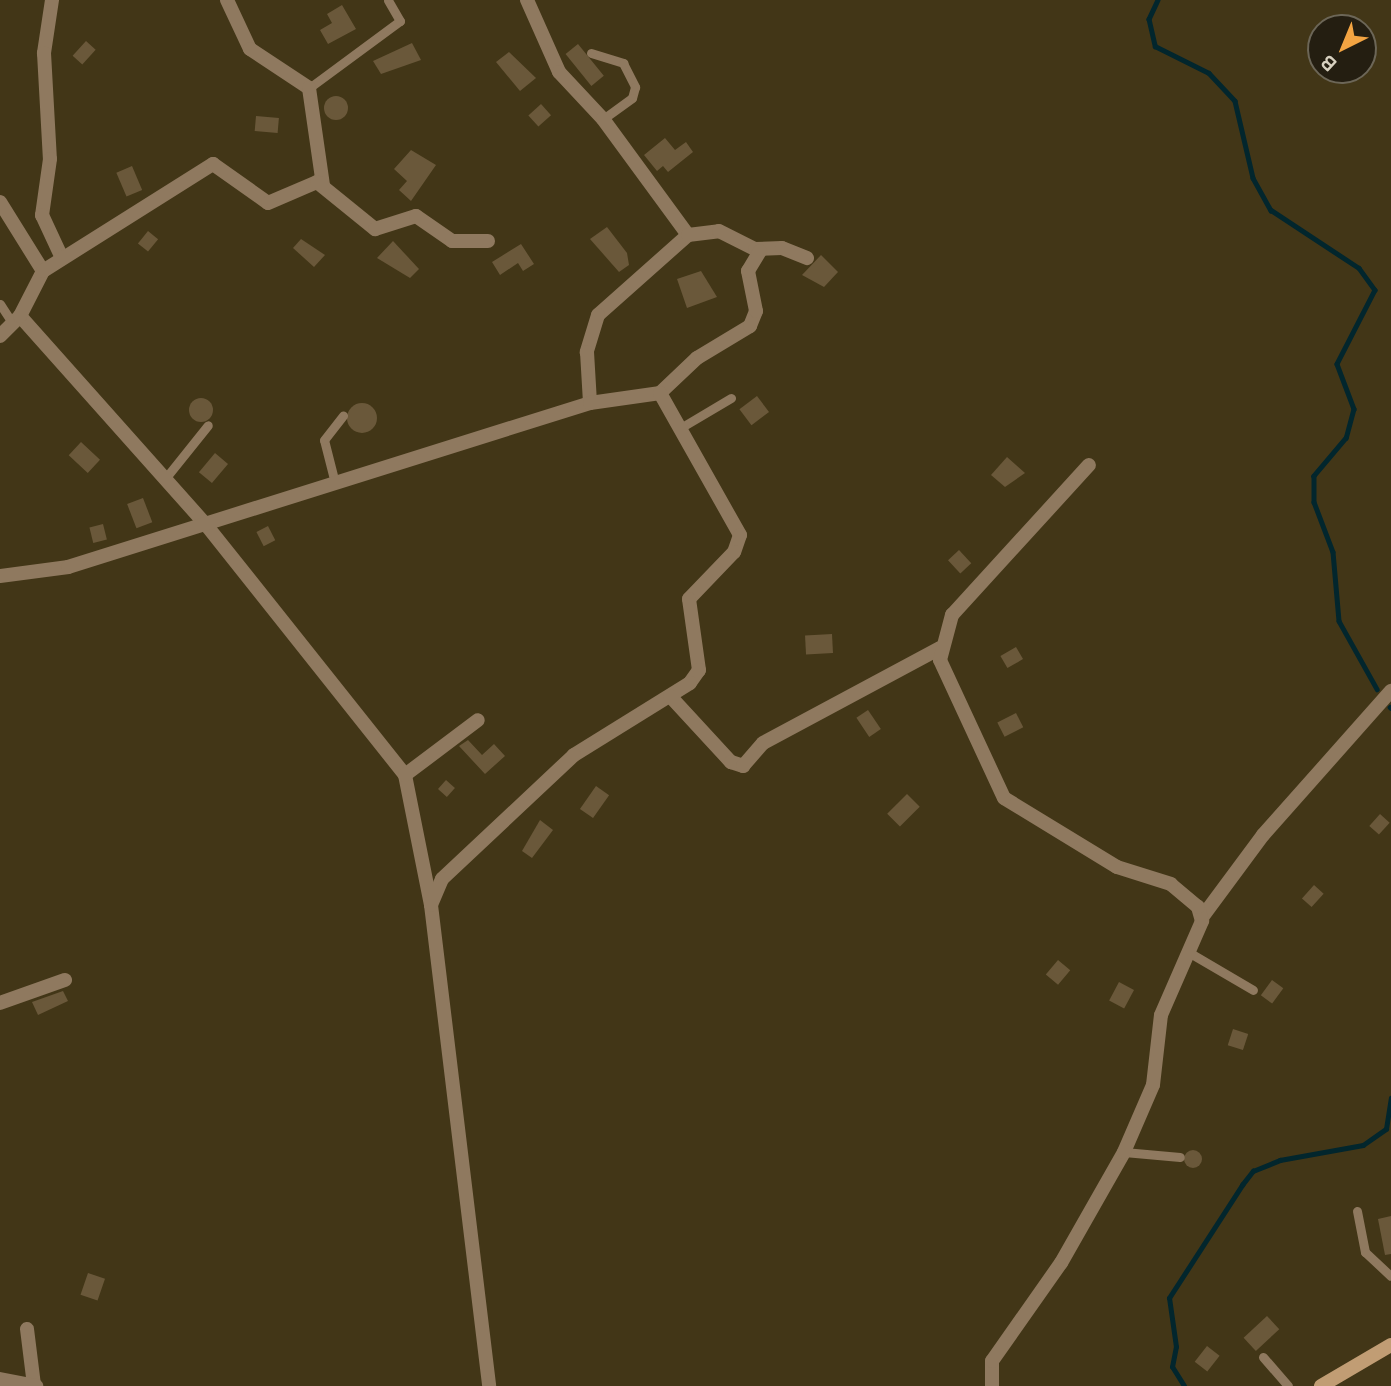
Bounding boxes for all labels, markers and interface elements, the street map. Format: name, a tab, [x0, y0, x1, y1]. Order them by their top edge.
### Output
north arrow	[1307, 14, 1377, 84]
text: B	[1317, 50, 1341, 75]

